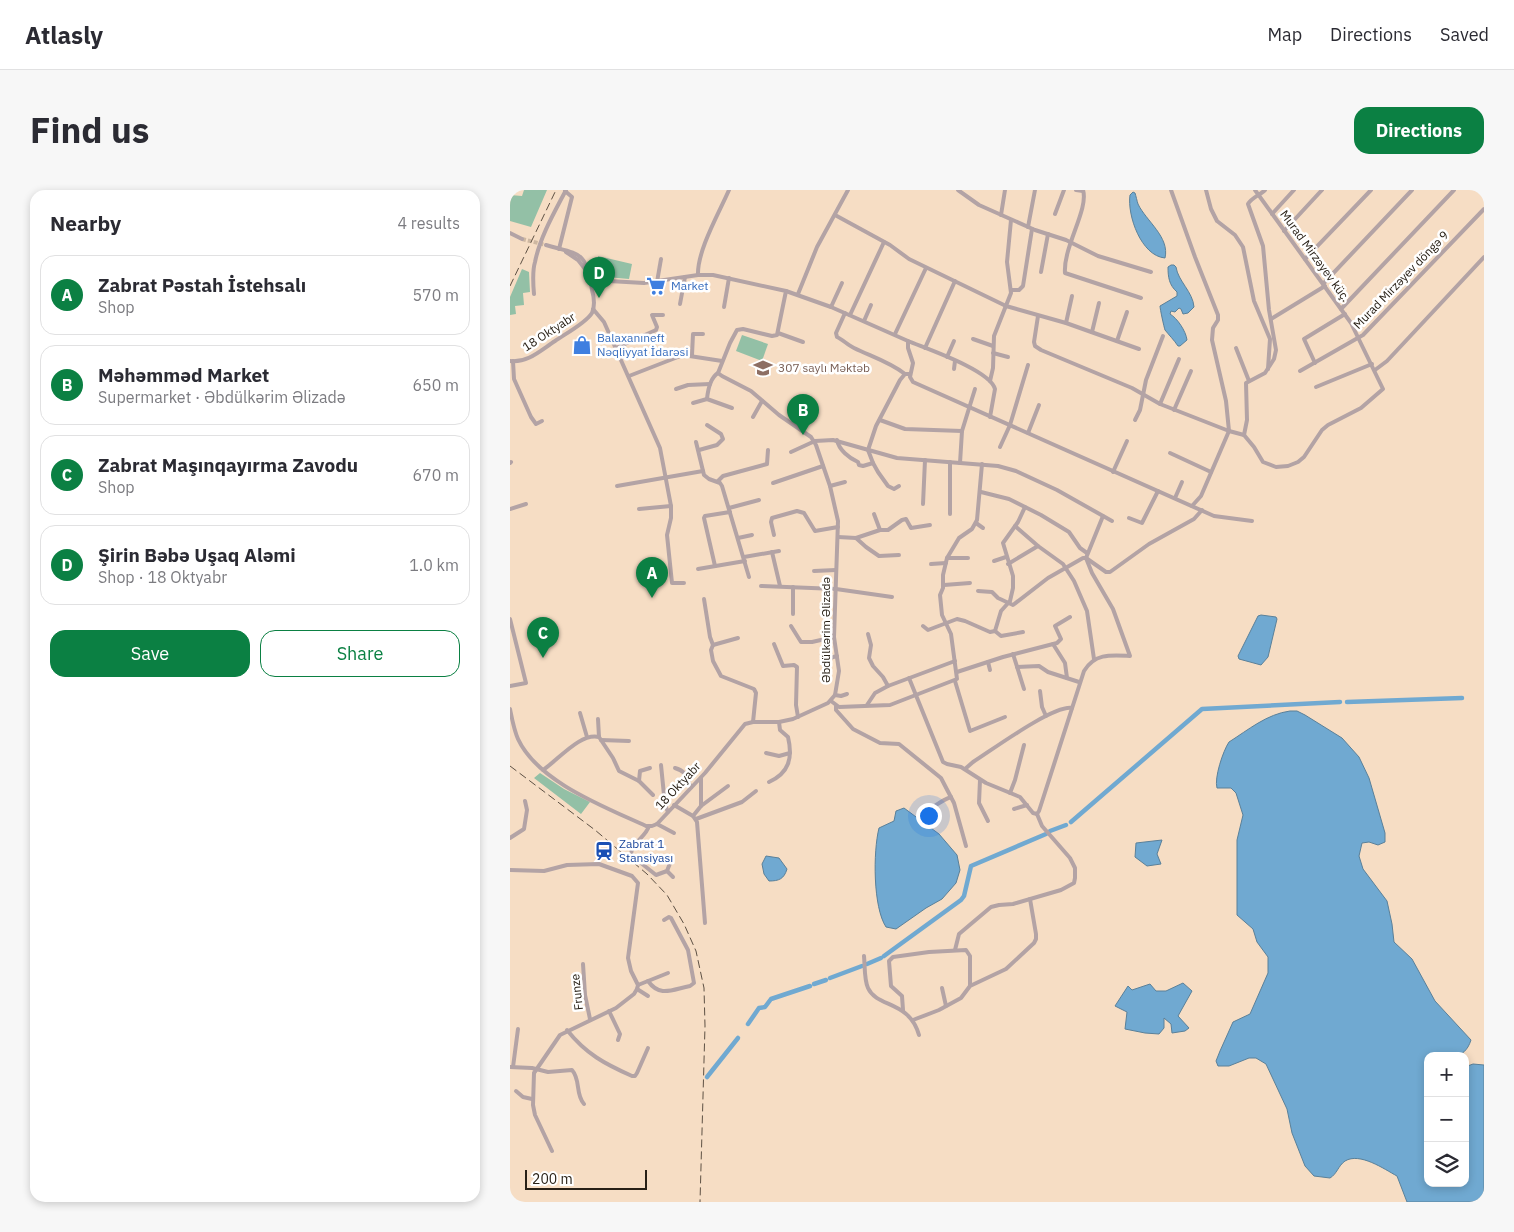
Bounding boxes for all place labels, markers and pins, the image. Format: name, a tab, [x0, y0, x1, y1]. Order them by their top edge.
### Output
pin: D	[583, 257, 615, 298]
supermarket icon: Market	[645, 275, 667, 297]
place label: Market	[671, 278, 708, 293]
place label: Balaxanıneft Nəqliyyat İdarəsi	[597, 330, 688, 359]
shop icon: Balaxanıneft Nəqliyyat İdarəsi	[571, 334, 593, 356]
school or university icon: 307 saylı Məktəb	[752, 357, 774, 379]
place label: 307 saylı Məktəb	[778, 360, 870, 375]
pin: B	[787, 394, 819, 435]
pin: A	[636, 557, 668, 598]
pin: C	[527, 617, 559, 658]
place label: Zabrat 1 Stansiyası	[619, 836, 673, 865]
station icon: Zabrat 1 Stansiyası	[593, 840, 615, 862]

